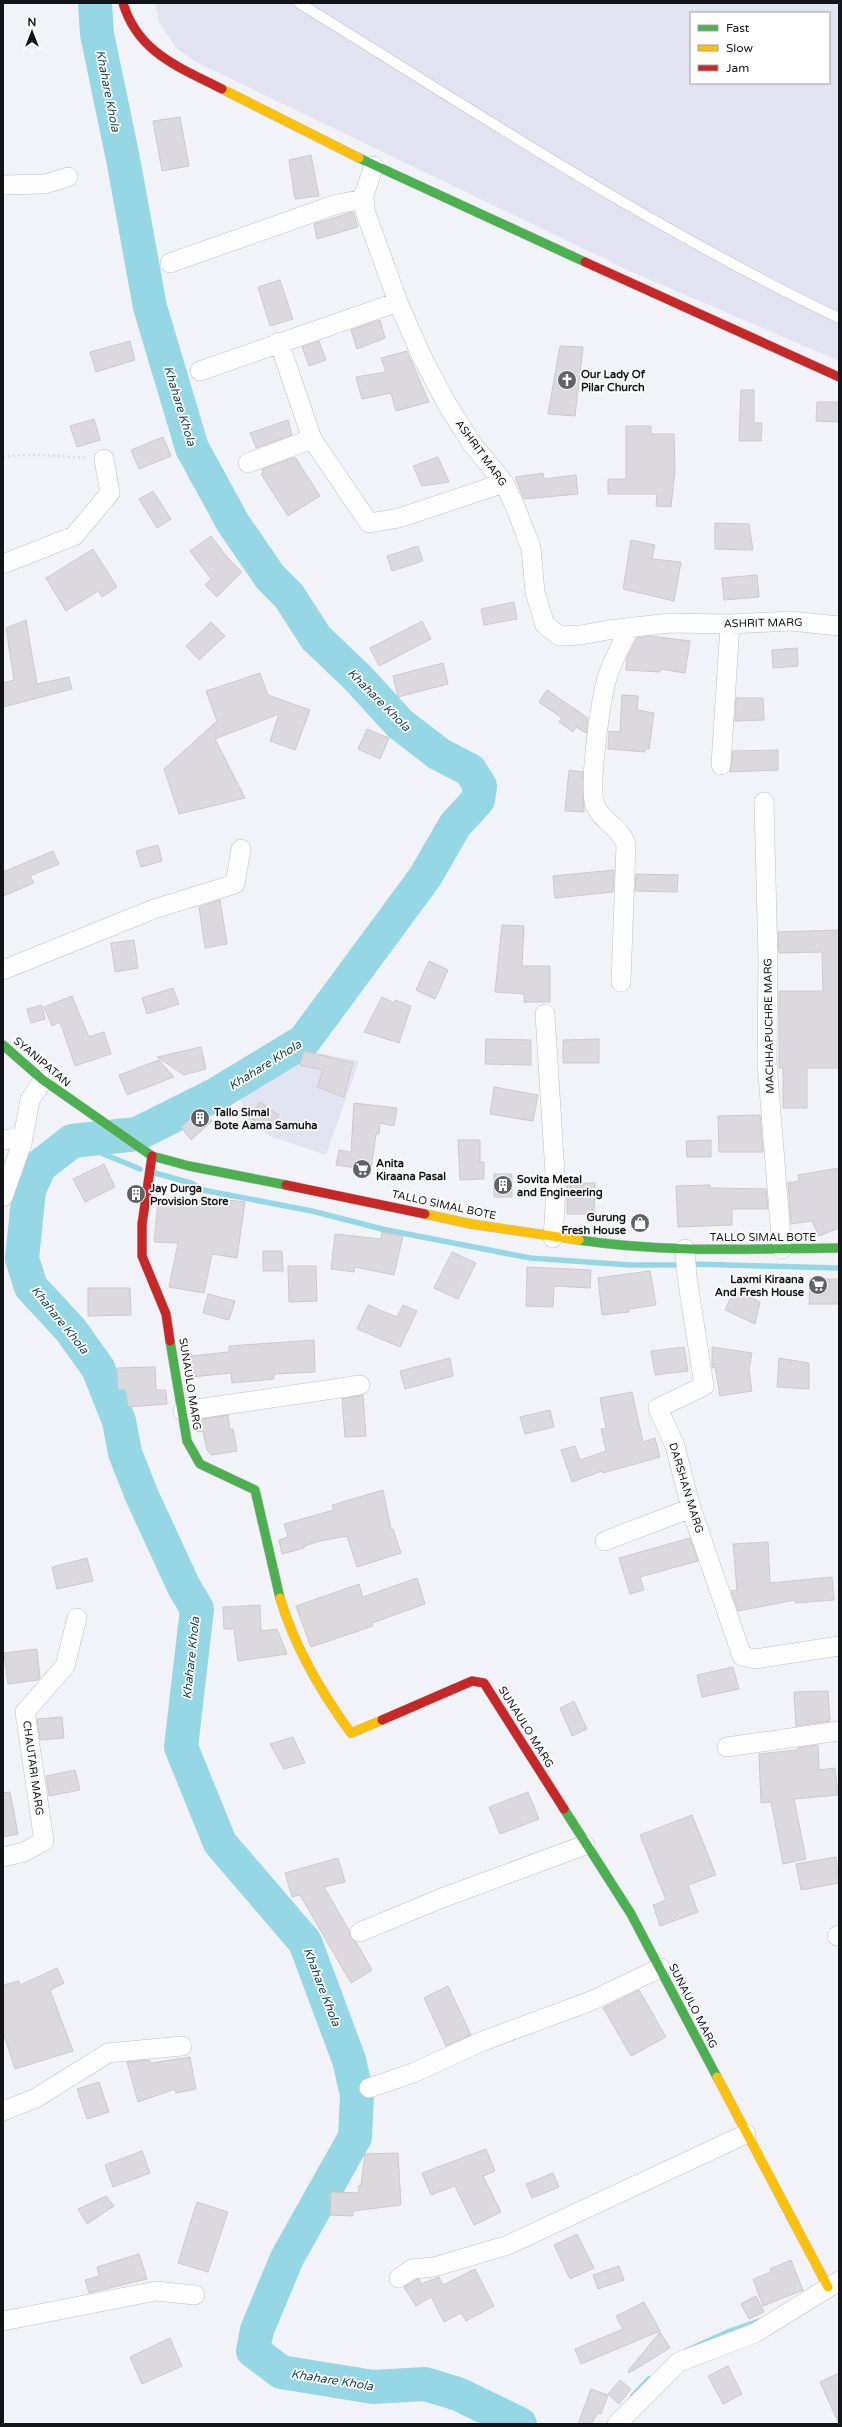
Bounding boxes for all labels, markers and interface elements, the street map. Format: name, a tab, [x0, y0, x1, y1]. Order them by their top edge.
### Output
north arrow	[12, 12, 52, 52]
legend	[690, 12, 830, 84]
text: N	[28, 16, 36, 29]
text: Fast	[726, 21, 750, 35]
text: Slow	[726, 41, 753, 55]
water label: Khahare Khola	[93, 49, 123, 133]
text: Jam	[726, 61, 749, 75]
water label: Khahare Khola	[161, 364, 199, 448]
place label: Our Lady Of Pilar Church	[581, 368, 646, 394]
church icon: Our Lady Of Pilar Church	[556, 369, 578, 391]
street label: ASHRIT MARG	[453, 417, 509, 489]
street label: ASHRIT MARG	[723, 616, 803, 630]
water label: Khahare Khola	[345, 666, 413, 734]
street label: MACHHAPUCHRE MARG	[761, 958, 777, 1094]
street label: SYANIPATAN	[11, 1034, 73, 1090]
water label: Khahare Khola	[226, 1037, 304, 1093]
place label: Tallo Simal Bote Aama Samuha	[213, 1106, 318, 1132]
building icon: Tallo Simal Bote Aama Samuha	[189, 1107, 211, 1129]
place label: Anita Kiraana Pasal	[376, 1157, 446, 1183]
supermarket icon: Anita Kiraana Pasal	[351, 1158, 373, 1180]
place label: Sovita Metal and Engineering	[517, 1173, 603, 1200]
building icon: Sovita Metal and Engineering	[492, 1174, 514, 1196]
place label: Jay Durga Provision Store	[149, 1182, 229, 1208]
building icon: Jay Durga Provision Store	[125, 1183, 147, 1205]
street label: TALLO SIMAL BOTE	[391, 1188, 497, 1222]
place label: Gurung Fresh House	[561, 1211, 627, 1237]
shop icon: Gurung Fresh House	[629, 1212, 651, 1234]
street label: TALLO SIMAL BOTE	[710, 1231, 816, 1244]
place label: Laxmi Kiraana And Fresh House	[715, 1273, 805, 1299]
supermarket icon: Laxmi Kiraana And Fresh House	[807, 1274, 829, 1296]
water label: Khahare Khola	[28, 1283, 92, 1357]
street label: SUNAULO MARG	[176, 1337, 204, 1431]
street label: DARSHAN MARG	[666, 1441, 706, 1535]
water label: Khahare Khola	[180, 1616, 202, 1700]
street label: SUNAULO MARG	[496, 1684, 556, 1770]
street label: CHAUTARI MARG	[20, 1720, 46, 1816]
water label: Khahare Khola	[301, 1946, 343, 2028]
street label: SUNAULO MARG	[666, 1961, 720, 2051]
water label: Khahare Khola	[290, 2367, 374, 2393]

